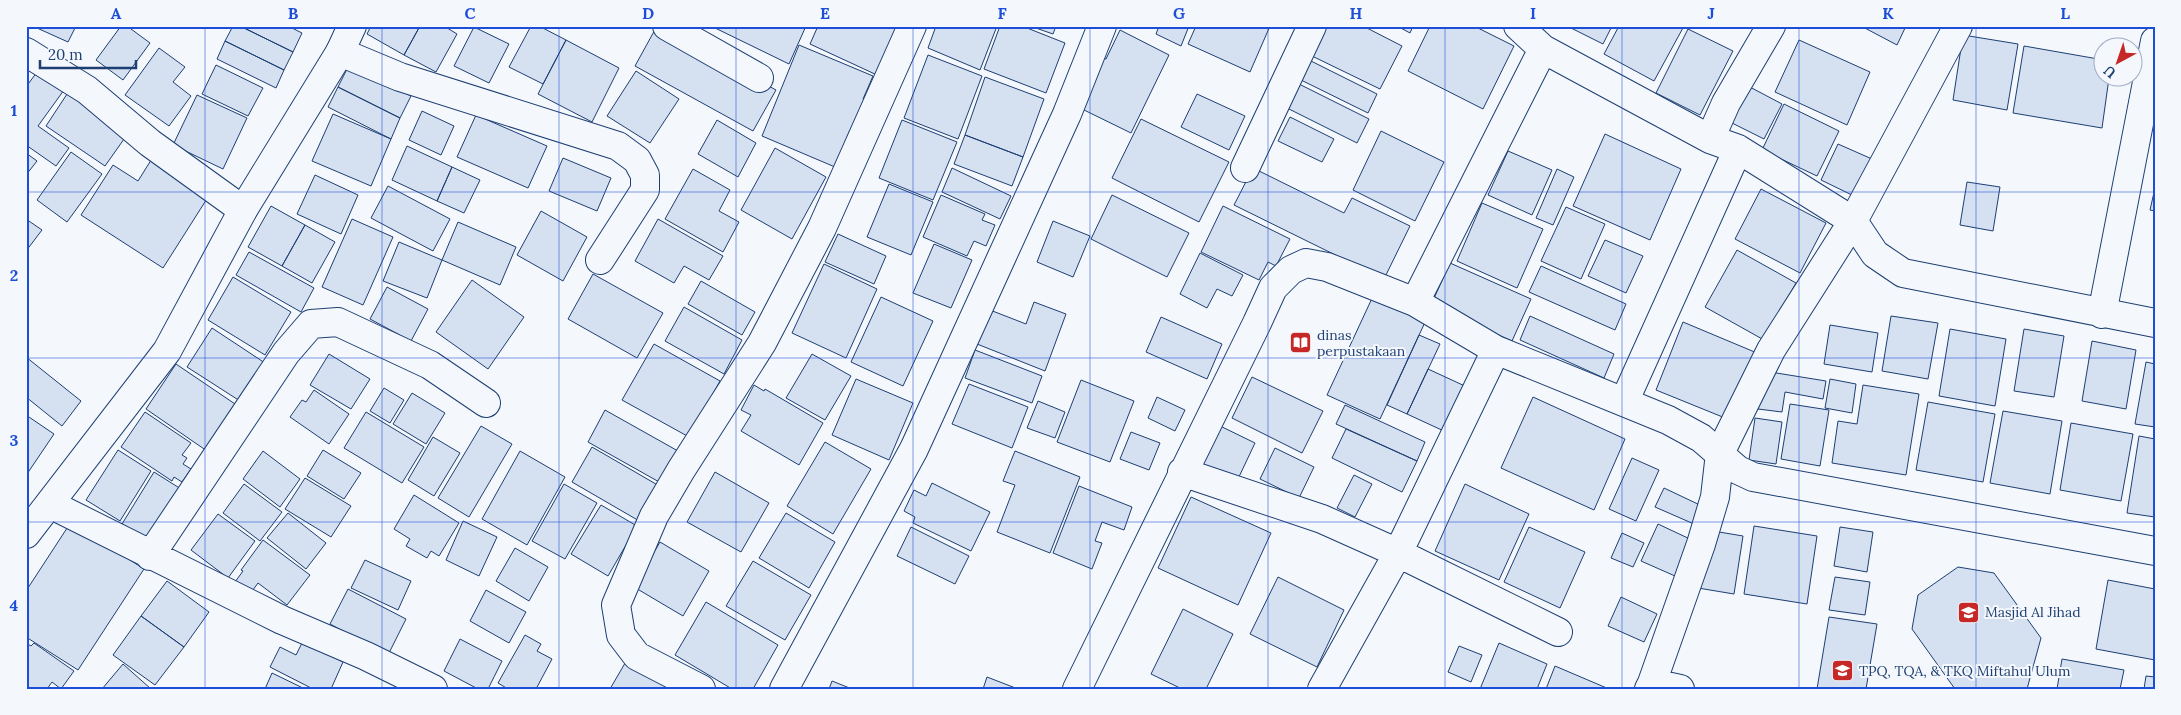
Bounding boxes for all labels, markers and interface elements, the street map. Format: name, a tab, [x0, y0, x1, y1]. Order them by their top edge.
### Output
text: A	[111, 3, 122, 23]
text: B	[288, 3, 299, 23]
text: C	[464, 3, 476, 23]
text: D	[642, 3, 654, 23]
text: E	[820, 3, 830, 23]
text: F	[997, 3, 1007, 23]
text: G	[1173, 3, 1185, 23]
text: H	[1350, 3, 1363, 23]
text: I	[1530, 3, 1536, 23]
text: J	[1707, 3, 1715, 23]
text: K	[1882, 3, 1894, 23]
text: L	[2060, 3, 2070, 23]
scale bar	[40, 38, 136, 70]
north arrow	[2094, 38, 2144, 88]
text: 20 m	[48, 45, 83, 64]
text: U	[2100, 61, 2120, 82]
text: 1	[11, 100, 17, 120]
text: 2	[10, 265, 18, 285]
place label: dinas perpustakaan	[1317, 326, 1406, 360]
library icon: dinas perpustakaan	[1289, 331, 1313, 355]
text: 3	[10, 430, 19, 450]
text: 4	[10, 595, 19, 615]
school or university icon: Masjid Al Jihad	[1957, 600, 1981, 624]
place label: Masjid Al Jihad	[1985, 603, 2081, 621]
school or university icon: TPQ, TQA, & TKQ Miftahul Ulum	[1831, 659, 1855, 683]
place label: TPQ, TQA, & TKQ Miftahul Ulum	[1859, 662, 2071, 680]

